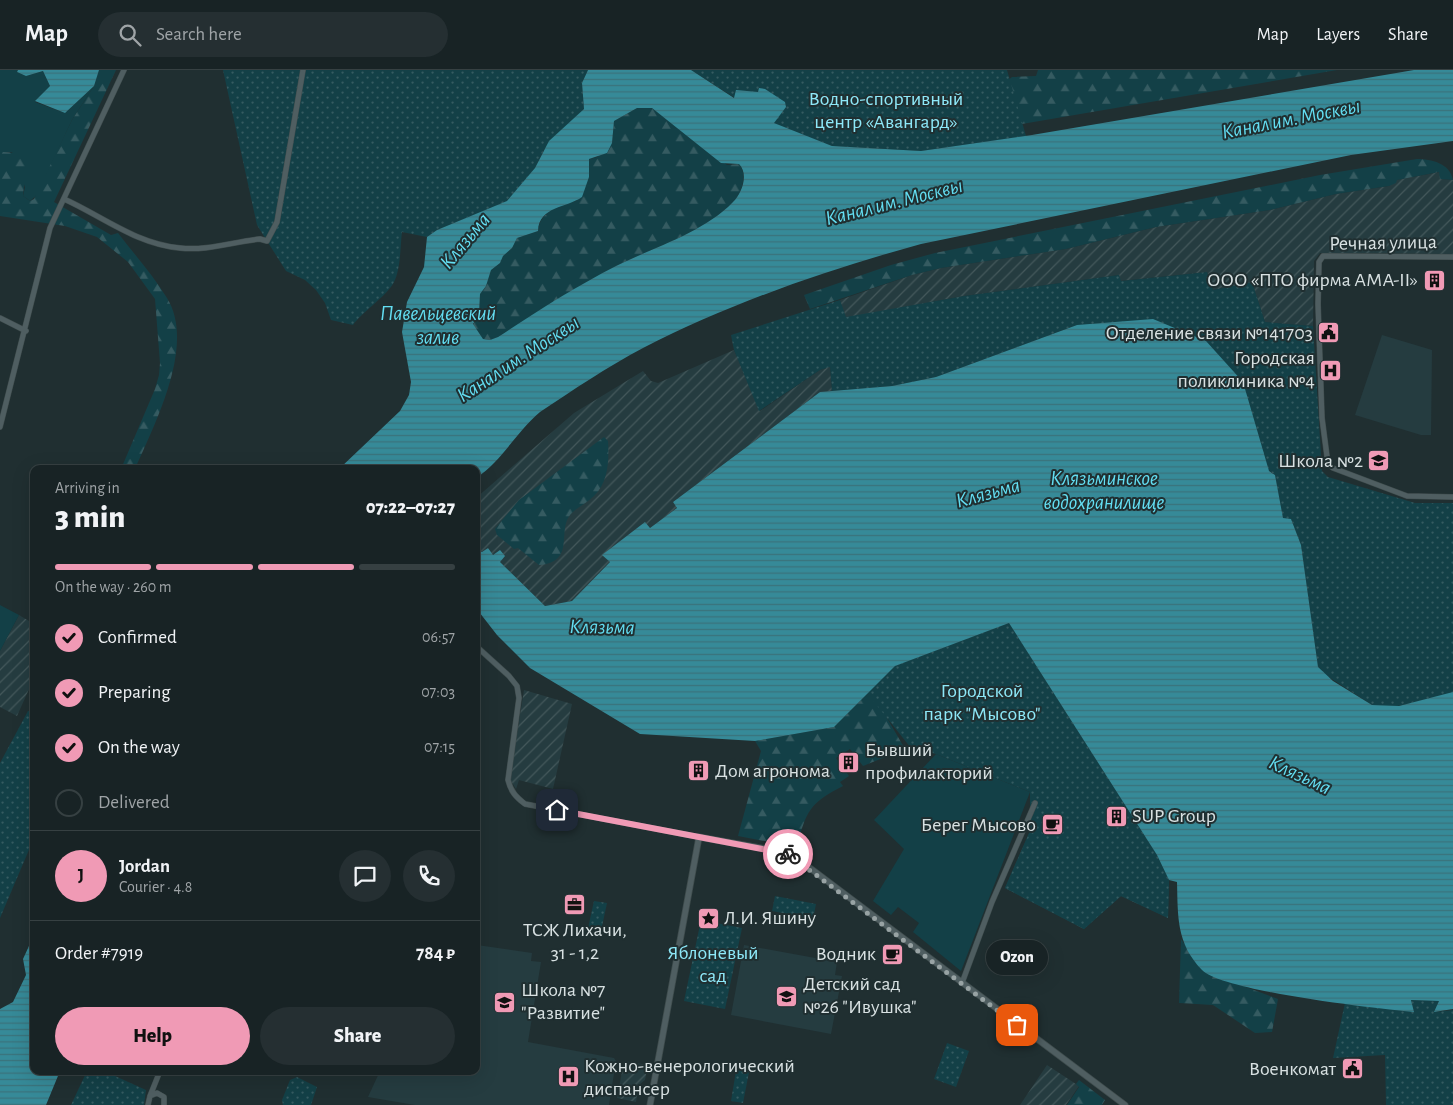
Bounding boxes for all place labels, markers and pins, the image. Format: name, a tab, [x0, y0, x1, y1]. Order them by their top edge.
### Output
building icon: ООО «ПТО фирма АМА-II»	[1422, 268, 1446, 292]
place label: ООО «ПТО фирма АМА-II»	[1207, 270, 1418, 290]
public building icon: Отделение связи №141703	[1317, 321, 1341, 345]
place label: Отделение связи №141703	[1106, 323, 1313, 343]
place label: Городская поликлиника №4	[1178, 348, 1315, 391]
hospital icon: Городская поликлиника №4	[1319, 358, 1343, 382]
school or university icon: Школа №2	[1367, 449, 1391, 473]
place label: Школа №2	[1278, 451, 1363, 471]
place label: Бывший профилакторий	[865, 740, 993, 783]
building icon: Бывший профилакторий	[837, 750, 861, 774]
building icon: Дом агронома	[687, 759, 711, 783]
place label: Дом агронома	[715, 761, 830, 781]
pin	[536, 789, 578, 831]
building icon: SUP Group	[1104, 804, 1128, 828]
place label: SUP Group	[1132, 806, 1216, 826]
cafe icon: Берег Мысово	[1040, 813, 1064, 837]
place label: Берег Мысово	[921, 815, 1036, 835]
office icon: ТСЖ Лихачи, 31 - 1,2	[563, 892, 587, 916]
place icon: Л.И. Яшину	[696, 906, 720, 930]
place label: Л.И. Яшину	[724, 908, 816, 928]
place label: ТСЖ Лихачи, 31 - 1,2	[523, 920, 627, 963]
callout: Ozon	[986, 940, 1048, 975]
cafe icon: Водник	[880, 942, 904, 966]
place label: Водник	[815, 944, 876, 964]
place label: Детский сад №26 "Ивушка"	[803, 974, 917, 1017]
place label: Школа №7 "Развитие"	[521, 980, 605, 1023]
school or university icon: Детский сад №26 "Ивушка"	[775, 984, 799, 1008]
school or university icon: Школа №7 "Развитие"	[493, 990, 517, 1014]
pin	[996, 1004, 1038, 1046]
place label: Кожно-венерологический диспансер	[584, 1056, 795, 1099]
public building icon: Военкомат	[1340, 1057, 1364, 1081]
place label: Военкомат	[1249, 1059, 1337, 1079]
hospital icon: Кожно-венерологический диспансер	[556, 1065, 580, 1089]

